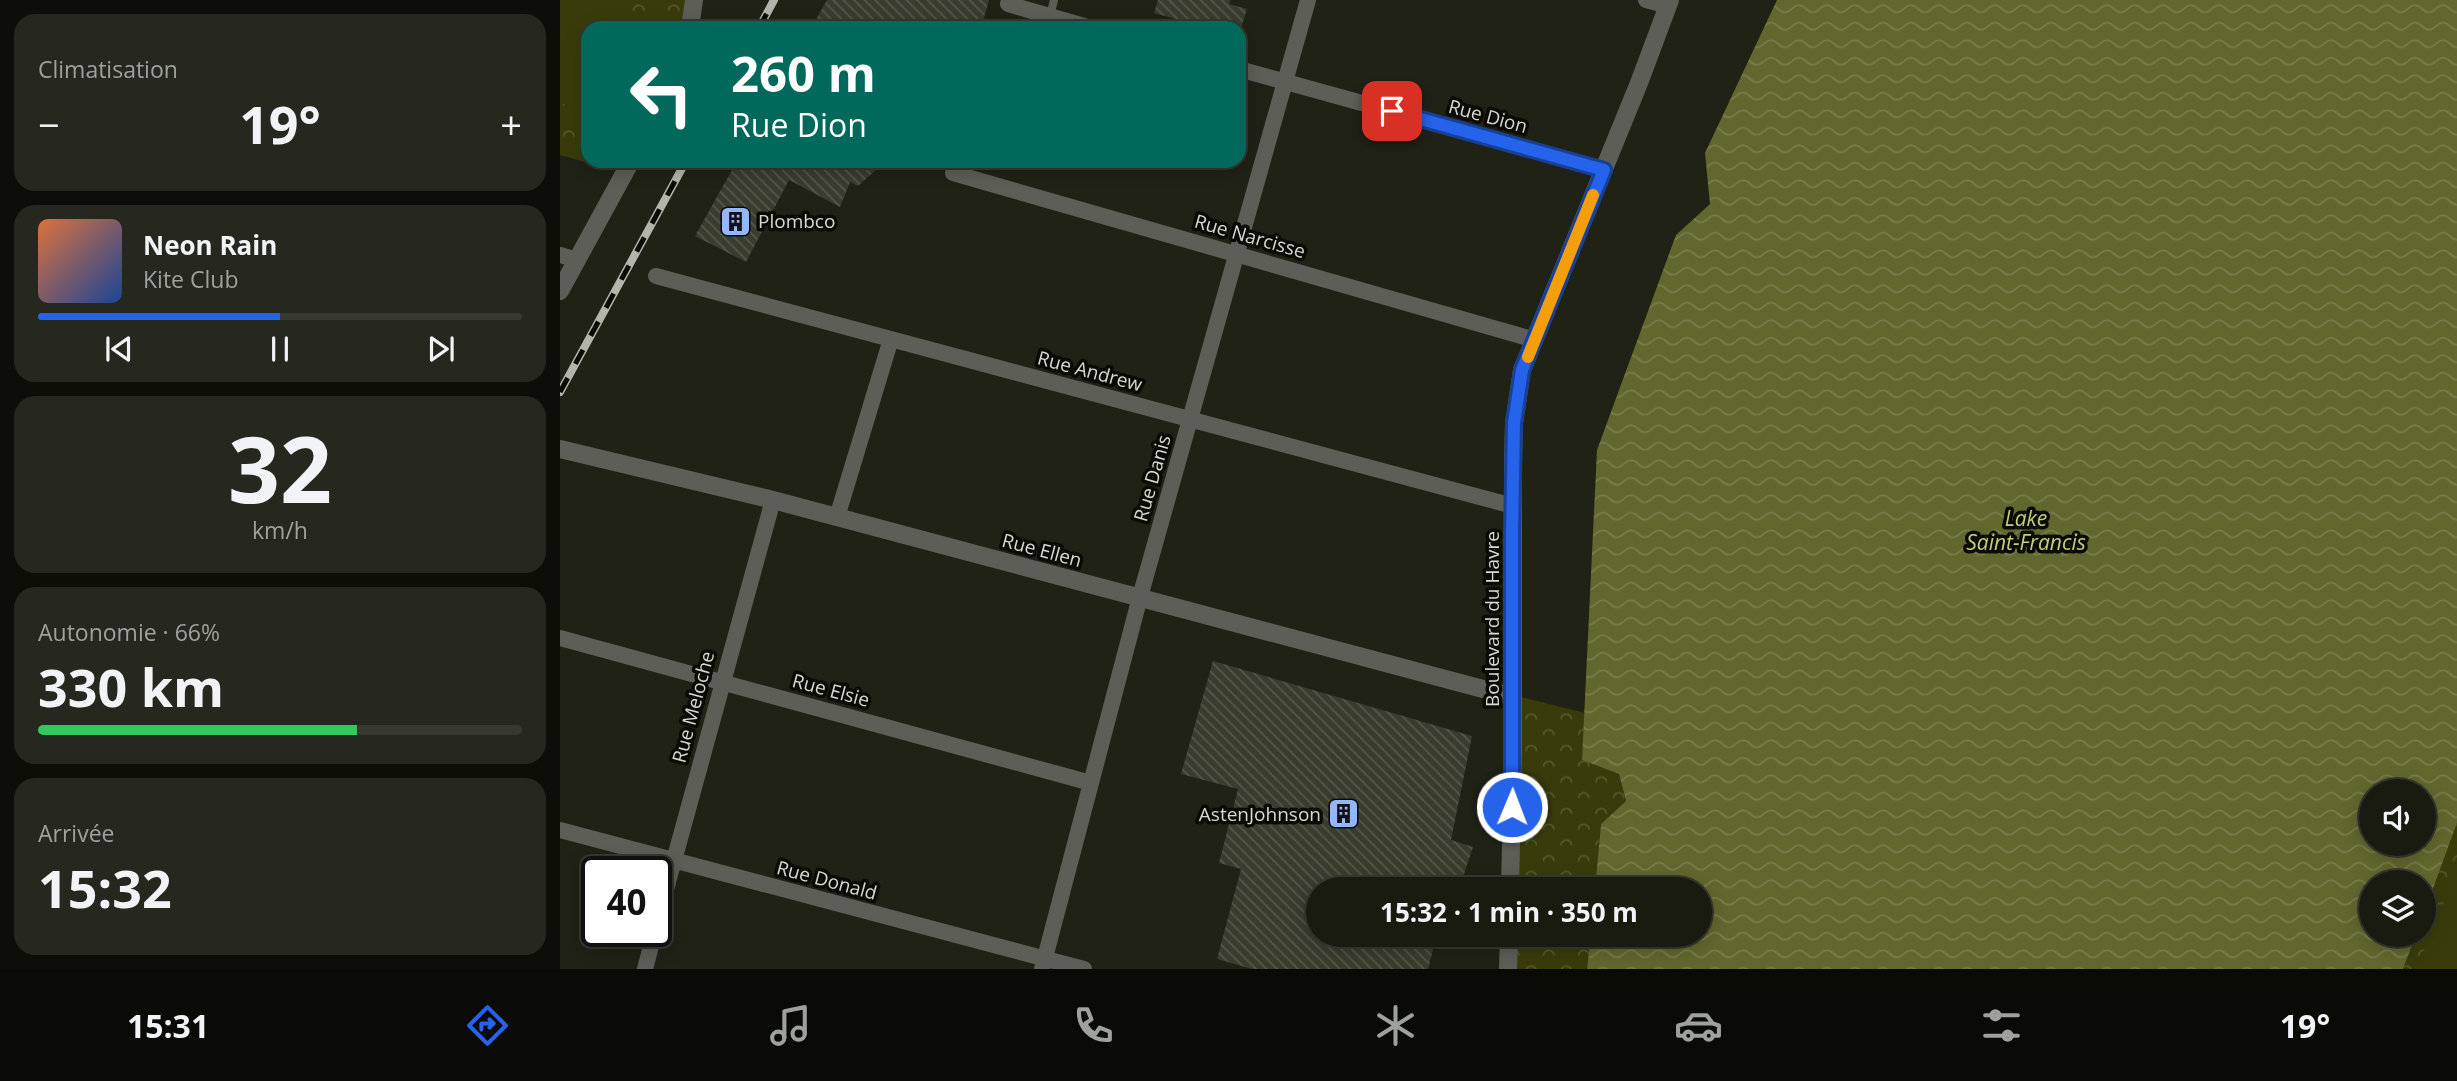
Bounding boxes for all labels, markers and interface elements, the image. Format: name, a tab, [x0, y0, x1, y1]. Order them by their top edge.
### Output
text: 260 m	[731, 40, 876, 106]
icon: left	[616, 49, 707, 140]
text: Climatisation	[38, 53, 178, 85]
pin	[1362, 81, 1422, 141]
text: 19°	[239, 88, 321, 159]
icon: arrive	[1373, 92, 1411, 130]
street label: Rue Dion	[1446, 93, 1530, 139]
text: −	[38, 98, 60, 150]
text: +	[500, 98, 522, 150]
text: Rue Dion	[731, 103, 867, 146]
building icon: Plombco	[718, 204, 752, 238]
place label: Plombco	[758, 208, 835, 234]
street label: Rue Narcisse	[1191, 208, 1309, 264]
text: Neon Rain	[143, 227, 277, 263]
text: Kite Club	[143, 263, 238, 295]
icon: previous	[100, 330, 138, 368]
icon: pause	[261, 330, 299, 368]
icon: next	[422, 330, 460, 368]
street label: Rue Andrew	[1035, 345, 1146, 398]
text: 32	[228, 406, 332, 530]
street label: Rue Danis	[1127, 432, 1177, 524]
water label: Lake Saint-Francis	[1966, 504, 2086, 556]
text: km/h	[252, 514, 308, 546]
street label: Rue Ellen	[999, 527, 1085, 573]
street label: Boulevard du Havre	[1479, 531, 1505, 707]
text: Autonomie · 66%	[38, 616, 220, 648]
street label: Rue Meloche	[666, 648, 720, 766]
text: 330 km	[38, 651, 224, 722]
street label: Rue Elsie	[790, 667, 872, 713]
position arrow	[1475, 770, 1549, 844]
map controls	[2359, 779, 2436, 947]
button: sound	[2359, 779, 2436, 856]
building icon: AstenJohnson	[1327, 797, 1361, 831]
place label: AstenJohnson	[1199, 801, 1321, 827]
text: Arrivée	[38, 817, 114, 849]
text: 15:32	[38, 852, 172, 923]
street label: Rue Donald	[774, 854, 880, 906]
speed limit sign: 40	[581, 856, 672, 947]
button: layers	[2359, 870, 2436, 947]
text: 15:32 · 1 min · 350 m	[1380, 894, 1638, 930]
icon: directions	[463, 1001, 512, 1050]
icon: music	[766, 1001, 815, 1050]
icon: phone	[1069, 1001, 1118, 1050]
icon: climate	[1371, 1001, 1420, 1050]
icon: car	[1674, 1001, 1723, 1050]
icon: filters	[1977, 1001, 2026, 1050]
text: 15:31	[127, 1004, 209, 1047]
text: 19°	[2280, 1004, 2330, 1047]

